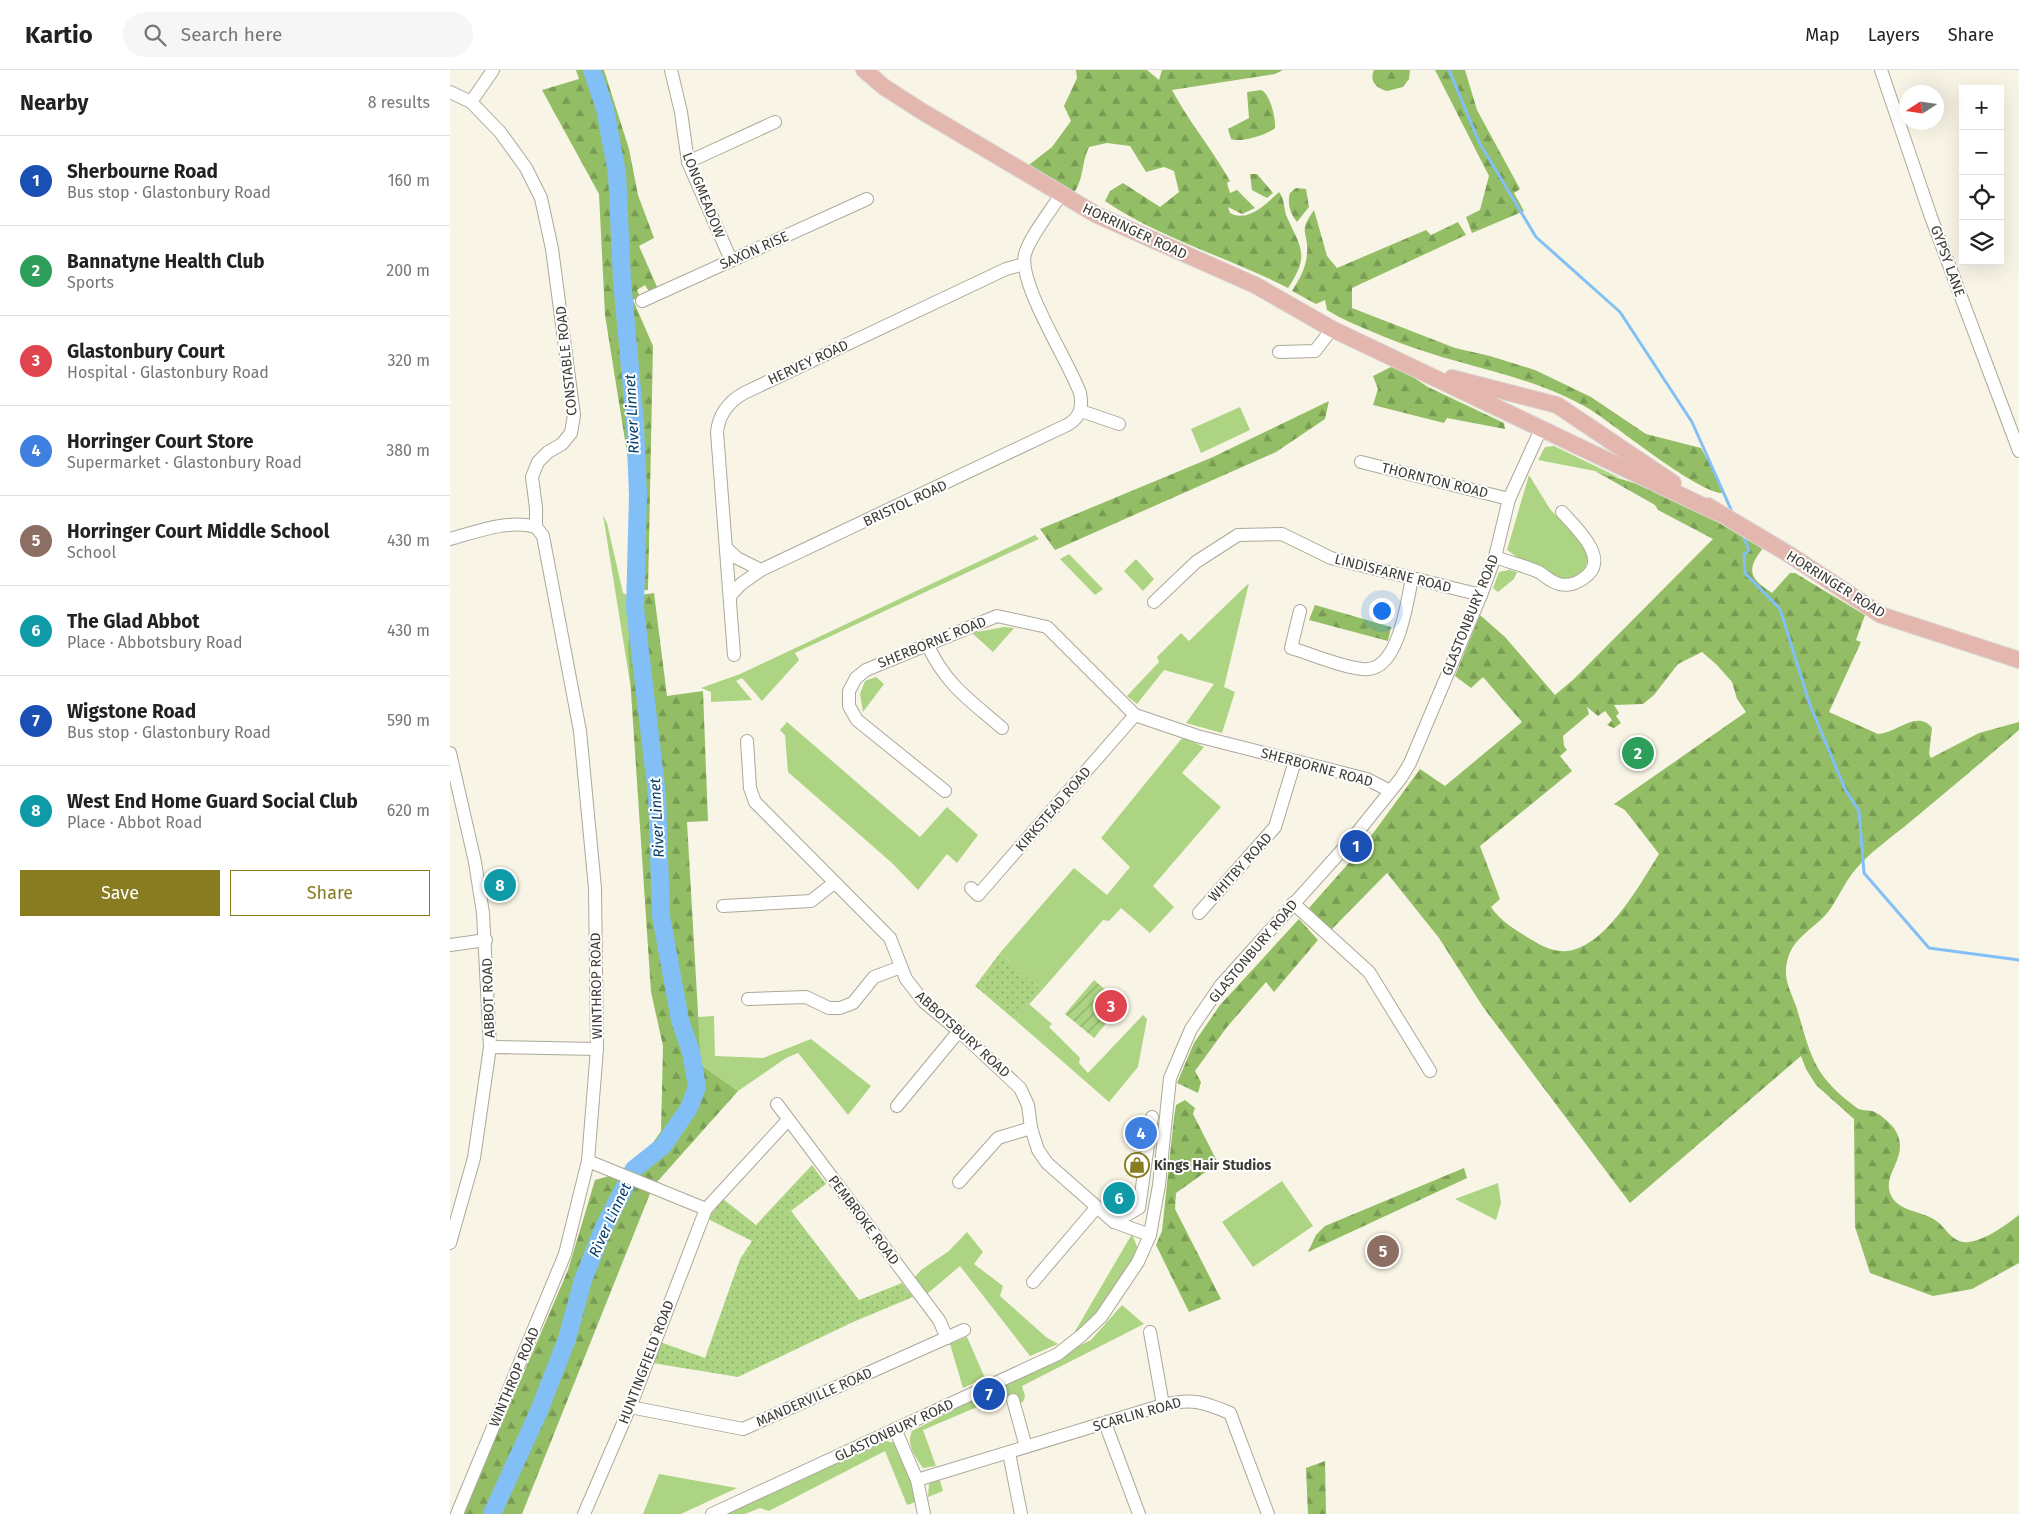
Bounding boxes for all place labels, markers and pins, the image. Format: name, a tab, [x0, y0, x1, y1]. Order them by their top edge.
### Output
pin: 2	[1622, 734, 1654, 772]
pin: 1	[1340, 827, 1372, 865]
pin: 8	[484, 866, 516, 904]
pin: 3	[1095, 987, 1127, 1025]
pin: 4	[1125, 1114, 1157, 1152]
shop icon: Kings Hair Studios	[1124, 1152, 1150, 1178]
place label: Kings Hair Studios	[1154, 1157, 1271, 1174]
pin: 6	[1103, 1179, 1135, 1217]
pin: 5	[1367, 1232, 1399, 1270]
pin: 7	[973, 1375, 1005, 1413]

